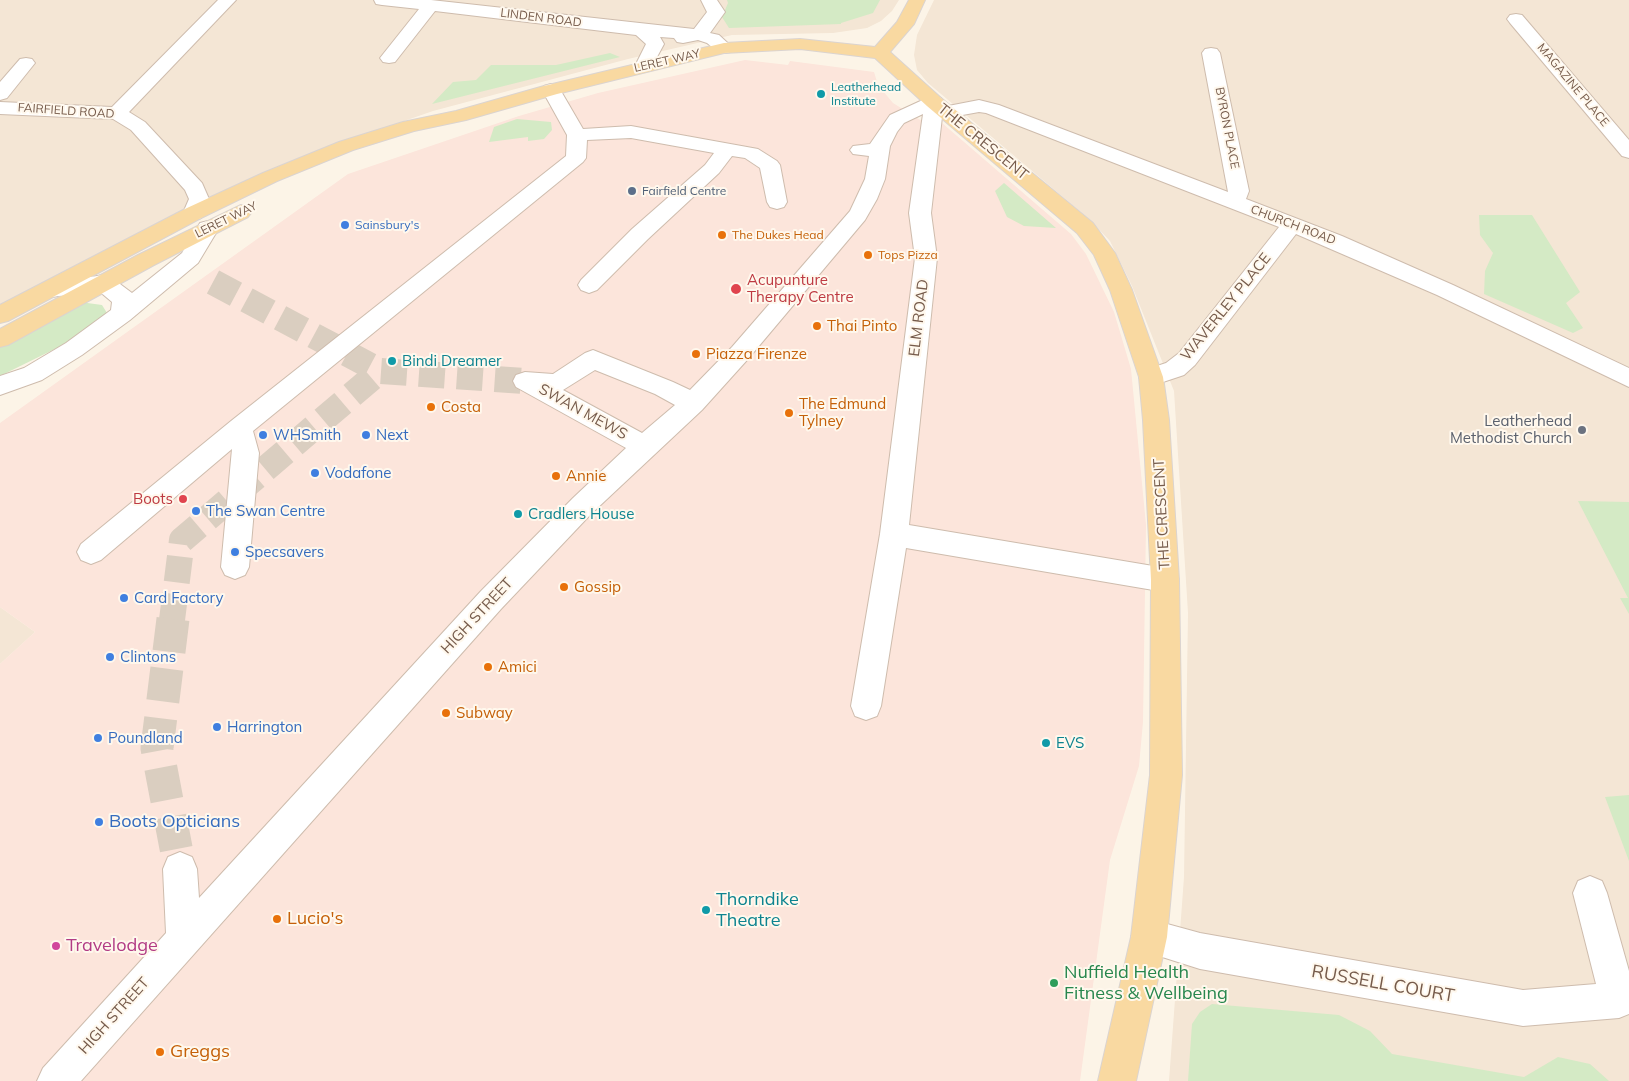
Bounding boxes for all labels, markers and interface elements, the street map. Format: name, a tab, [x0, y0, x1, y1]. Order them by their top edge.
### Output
street label: LINDEN ROAD	[499, 6, 583, 30]
street label: MAGAZINE PLACE	[1534, 41, 1612, 129]
street label: LERET WAY	[633, 46, 701, 76]
place label: Leatherhead Institute	[831, 80, 901, 108]
street label: BYRON PLACE	[1212, 86, 1242, 170]
marker: Leatherhead Institute	[815, 88, 827, 100]
street label: FAIRFIELD ROAD	[17, 100, 115, 122]
street label: THE CRESCENT	[934, 100, 1032, 184]
place label: Fairfield Centre	[642, 184, 726, 198]
marker: Fairfield Centre	[626, 185, 638, 197]
street label: LERET WAY	[193, 199, 259, 241]
street label: CHURCH ROAD	[1248, 202, 1338, 248]
place label: Sainsbury's	[355, 218, 419, 232]
marker: Sainsbury's	[339, 219, 351, 231]
place label: The Dukes Head	[732, 228, 824, 242]
marker: The Dukes Head	[716, 229, 728, 241]
place label: Tops Pizza	[878, 248, 938, 262]
marker: Tops Pizza	[862, 249, 874, 261]
street label: WAVERLEY PLACE	[1177, 250, 1275, 364]
place label: Acupunture Therapy Centre	[747, 271, 854, 306]
street label: ELM ROAD	[905, 278, 933, 358]
marker: Acupunture Therapy Centre	[729, 282, 743, 296]
place label: Thai Pinto	[827, 317, 897, 335]
marker: Thai Pinto	[811, 320, 823, 332]
place label: Piazza Firenze	[706, 345, 807, 363]
marker: Piazza Firenze	[690, 348, 702, 360]
place label: Bindi Dreamer	[402, 352, 502, 370]
marker: Bindi Dreamer	[386, 355, 398, 367]
street label: SWAN MEWS	[536, 380, 630, 444]
place label: The Edmund Tylney	[799, 395, 886, 430]
place label: Costa	[441, 398, 481, 416]
marker: Costa	[425, 401, 437, 413]
marker: The Edmund Tylney	[783, 407, 795, 419]
place label: Leatherhead Methodist Church	[1450, 412, 1572, 447]
marker: Leatherhead Methodist Church	[1576, 424, 1588, 436]
place label: WHSmith	[273, 426, 341, 444]
place label: Next	[376, 426, 409, 444]
marker: WHSmith	[257, 429, 269, 441]
marker: Next	[360, 429, 372, 441]
street label: THE CRESCENT	[1150, 458, 1174, 570]
place label: Vodafone	[325, 464, 392, 482]
marker: Vodafone	[309, 467, 321, 479]
place label: Annie	[566, 467, 606, 485]
marker: Annie	[550, 470, 562, 482]
place label: Boots	[133, 490, 173, 508]
marker: Boots	[177, 493, 189, 505]
place label: The Swan Centre	[206, 502, 325, 520]
marker: The Swan Centre	[190, 505, 202, 517]
place label: Cradlers House	[528, 505, 634, 523]
marker: Cradlers House	[512, 508, 524, 520]
place label: Specsavers	[245, 543, 324, 561]
marker: Specsavers	[229, 546, 241, 558]
street label: HIGH STREET	[437, 574, 517, 658]
place label: Gossip	[574, 578, 621, 596]
marker: Gossip	[558, 581, 570, 593]
place label: Card Factory	[134, 589, 223, 607]
marker: Card Factory	[118, 592, 130, 604]
place label: Clintons	[120, 648, 176, 666]
marker: Clintons	[104, 651, 116, 663]
place label: Amici	[498, 658, 537, 676]
marker: Amici	[482, 661, 494, 673]
place label: Subway	[456, 704, 513, 722]
marker: Subway	[440, 707, 452, 719]
place label: Harrington	[227, 718, 302, 736]
marker: Harrington	[211, 721, 223, 733]
place label: Poundland	[108, 729, 183, 747]
marker: Poundland	[92, 732, 104, 744]
place label: EVS	[1056, 734, 1084, 752]
marker: EVS	[1040, 737, 1052, 749]
place label: Boots Opticians	[109, 811, 240, 833]
marker: Boots Opticians	[93, 816, 105, 828]
place label: Thorndike Theatre	[716, 889, 799, 932]
marker: Thorndike Theatre	[700, 904, 712, 916]
place label: Lucio's	[287, 908, 343, 930]
marker: Lucio's	[271, 913, 283, 925]
place label: Travelodge	[66, 935, 158, 957]
marker: Travelodge	[50, 940, 62, 952]
street label: RUSSELL COURT	[1310, 961, 1456, 1007]
place label: Nuffield Health Fitness & Wellbeing	[1064, 962, 1228, 1004]
street label: HIGH STREET	[75, 974, 153, 1058]
marker: Nuffield Health Fitness & Wellbeing	[1048, 977, 1060, 989]
place label: Greggs	[170, 1041, 230, 1063]
marker: Greggs	[154, 1046, 166, 1058]

